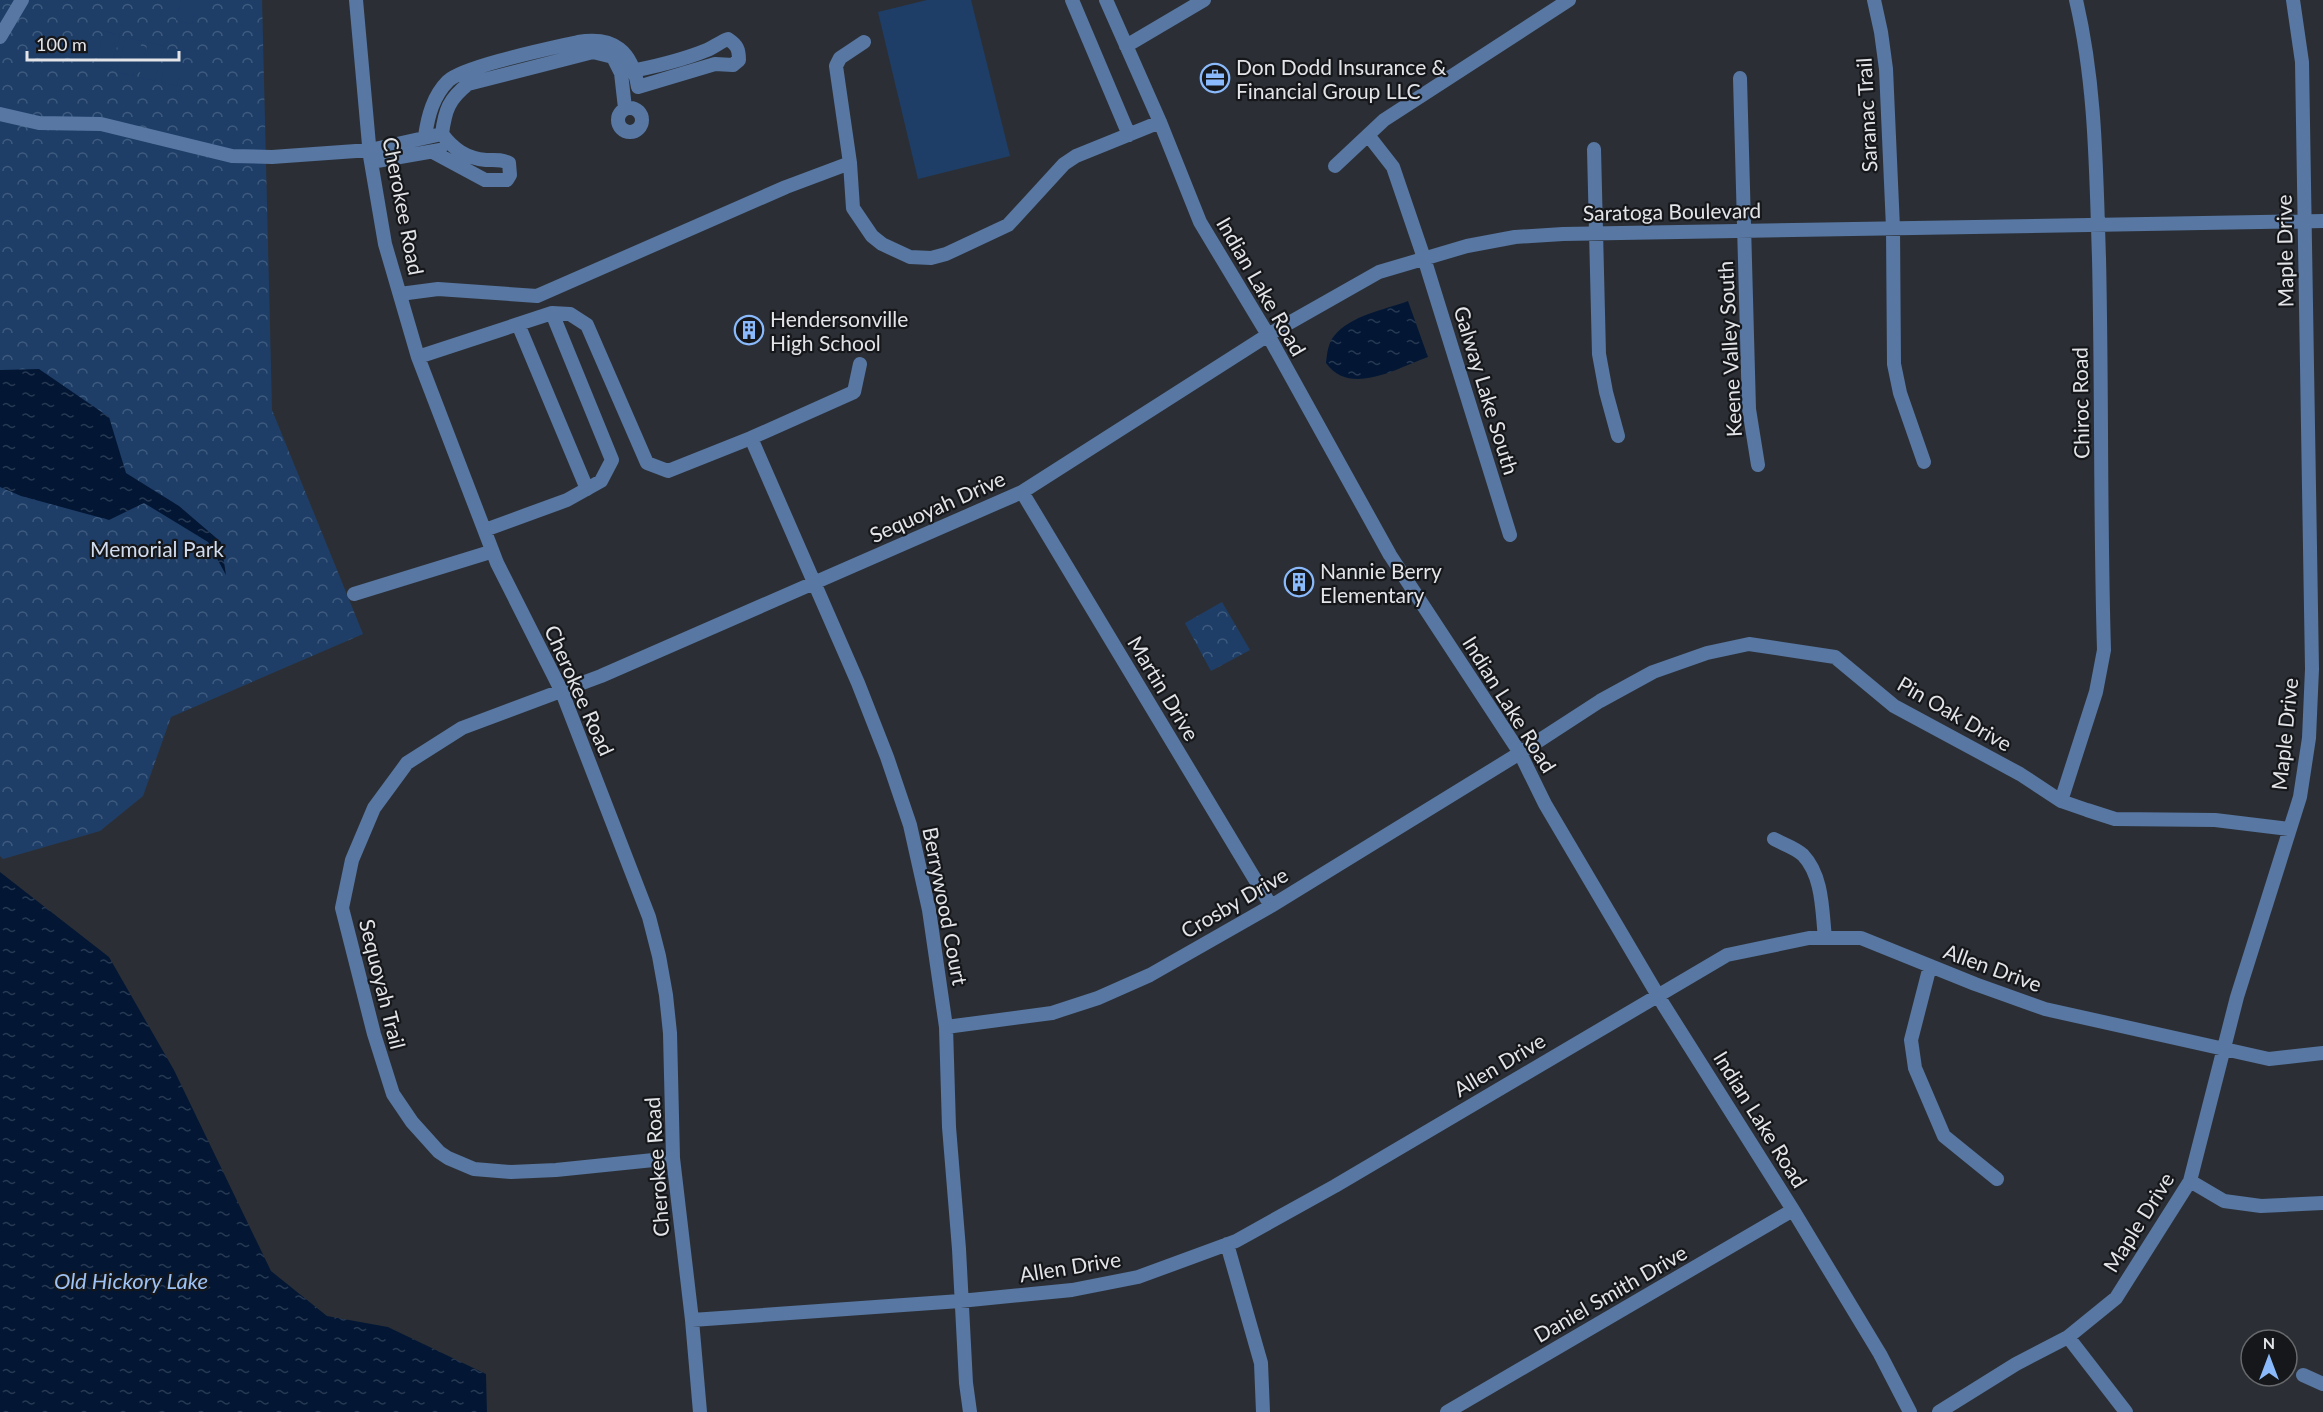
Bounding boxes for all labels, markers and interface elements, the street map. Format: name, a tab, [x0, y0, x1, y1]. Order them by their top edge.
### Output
scale bar	[27, 24, 178, 62]
text: 100 m	[36, 33, 87, 55]
place label: Don Dodd Insurance & Financial Group LLC	[1236, 54, 1447, 103]
street label: Saranac Trail	[1851, 57, 1881, 173]
office icon: Don Dodd Insurance & Financial Group LLC	[1199, 62, 1231, 94]
street label: Cherokee Road	[378, 135, 430, 277]
street label: Maple Drive	[2271, 194, 2297, 308]
street label: Saratoga Boulevard	[1583, 197, 1761, 225]
street label: Indian Lake Road	[1212, 212, 1312, 360]
street label: Keene Valley South	[1712, 260, 1746, 438]
street label: Galway Lake South	[1449, 303, 1525, 477]
place label: Hendersonville High School	[770, 306, 908, 355]
building icon: Hendersonville High School	[733, 314, 765, 346]
street label: Chiroc Road	[2067, 347, 2093, 459]
street label: Sequoyah Drive	[865, 465, 1009, 547]
park label: Memorial Park	[90, 536, 224, 561]
place label: Nannie Berry Elementary	[1320, 558, 1442, 607]
building icon: Nannie Berry Elementary	[1283, 566, 1315, 598]
street label: Cherokee Road	[540, 621, 620, 759]
street label: Martin Drive	[1123, 631, 1205, 745]
street label: Indian Lake Road	[1458, 631, 1562, 777]
street label: Pin Oak Drive	[1893, 670, 2017, 756]
street label: Maple Drive	[2266, 677, 2302, 791]
street label: Berrywood Court	[918, 825, 974, 988]
street label: Crosby Drive	[1176, 861, 1292, 943]
street label: Sequoyah Trail	[355, 916, 411, 1052]
street label: Allen Drive	[1941, 938, 2045, 996]
street label: Allen Drive	[1449, 1027, 1549, 1101]
street label: Indian Lake Road	[1709, 1046, 1813, 1192]
street label: Cherokee Road	[639, 1096, 673, 1238]
street label: Maple Drive	[2097, 1168, 2179, 1276]
street label: Daniel Smith Drive	[1529, 1239, 1691, 1347]
street label: Allen Drive	[1018, 1246, 1122, 1286]
water label: Old Hickory Lake	[54, 1267, 208, 1294]
north arrow	[2239, 1328, 2299, 1388]
text: N	[2263, 1333, 2275, 1352]

